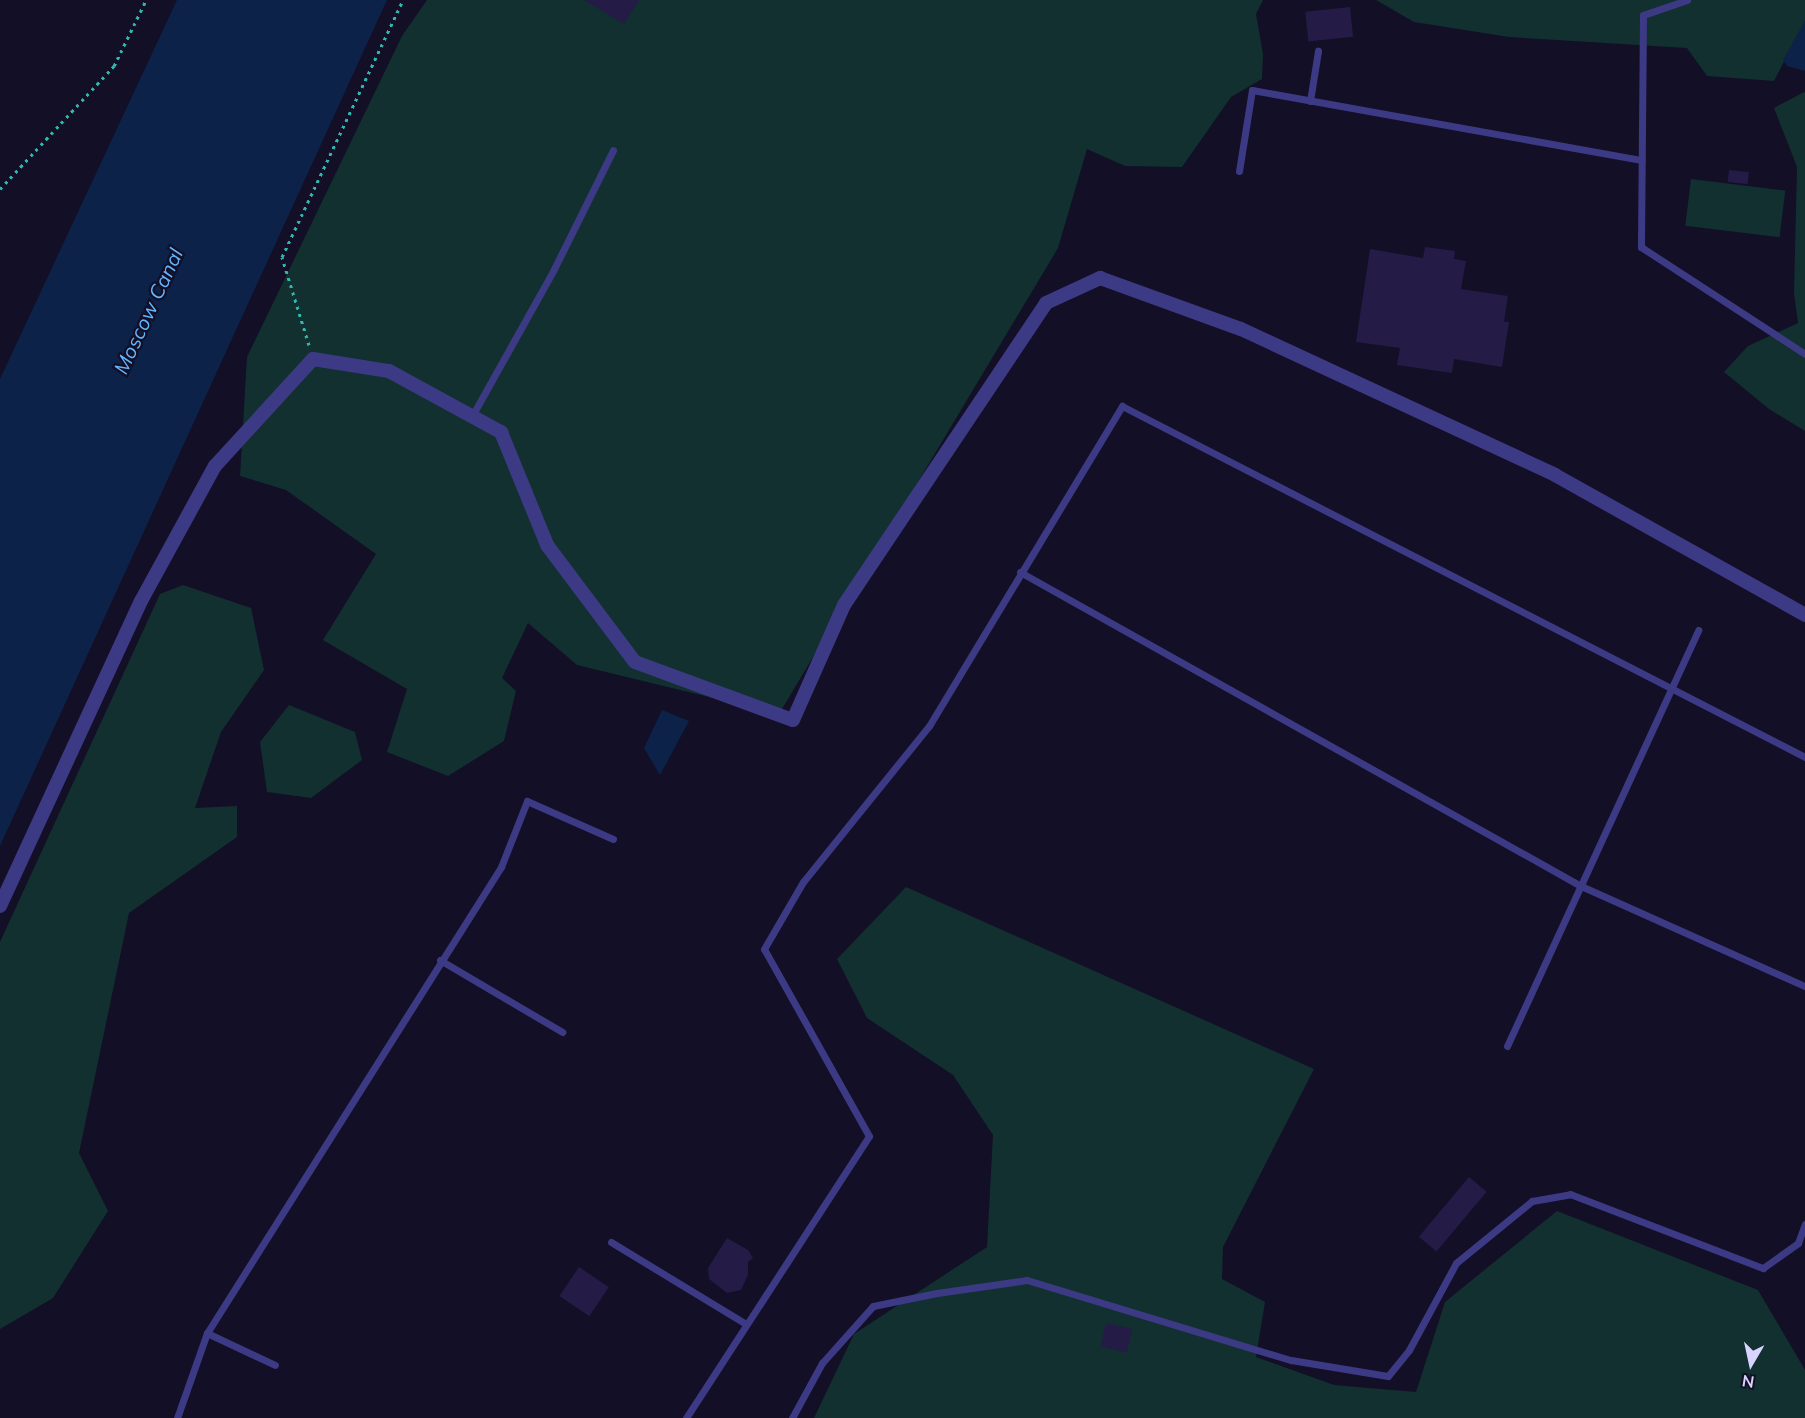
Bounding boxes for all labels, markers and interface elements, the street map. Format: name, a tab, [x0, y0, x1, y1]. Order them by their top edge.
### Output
water label: Moscow Canal	[108, 244, 188, 378]
north arrow	[1721, 1334, 1781, 1394]
text: N	[1741, 1371, 1756, 1393]

